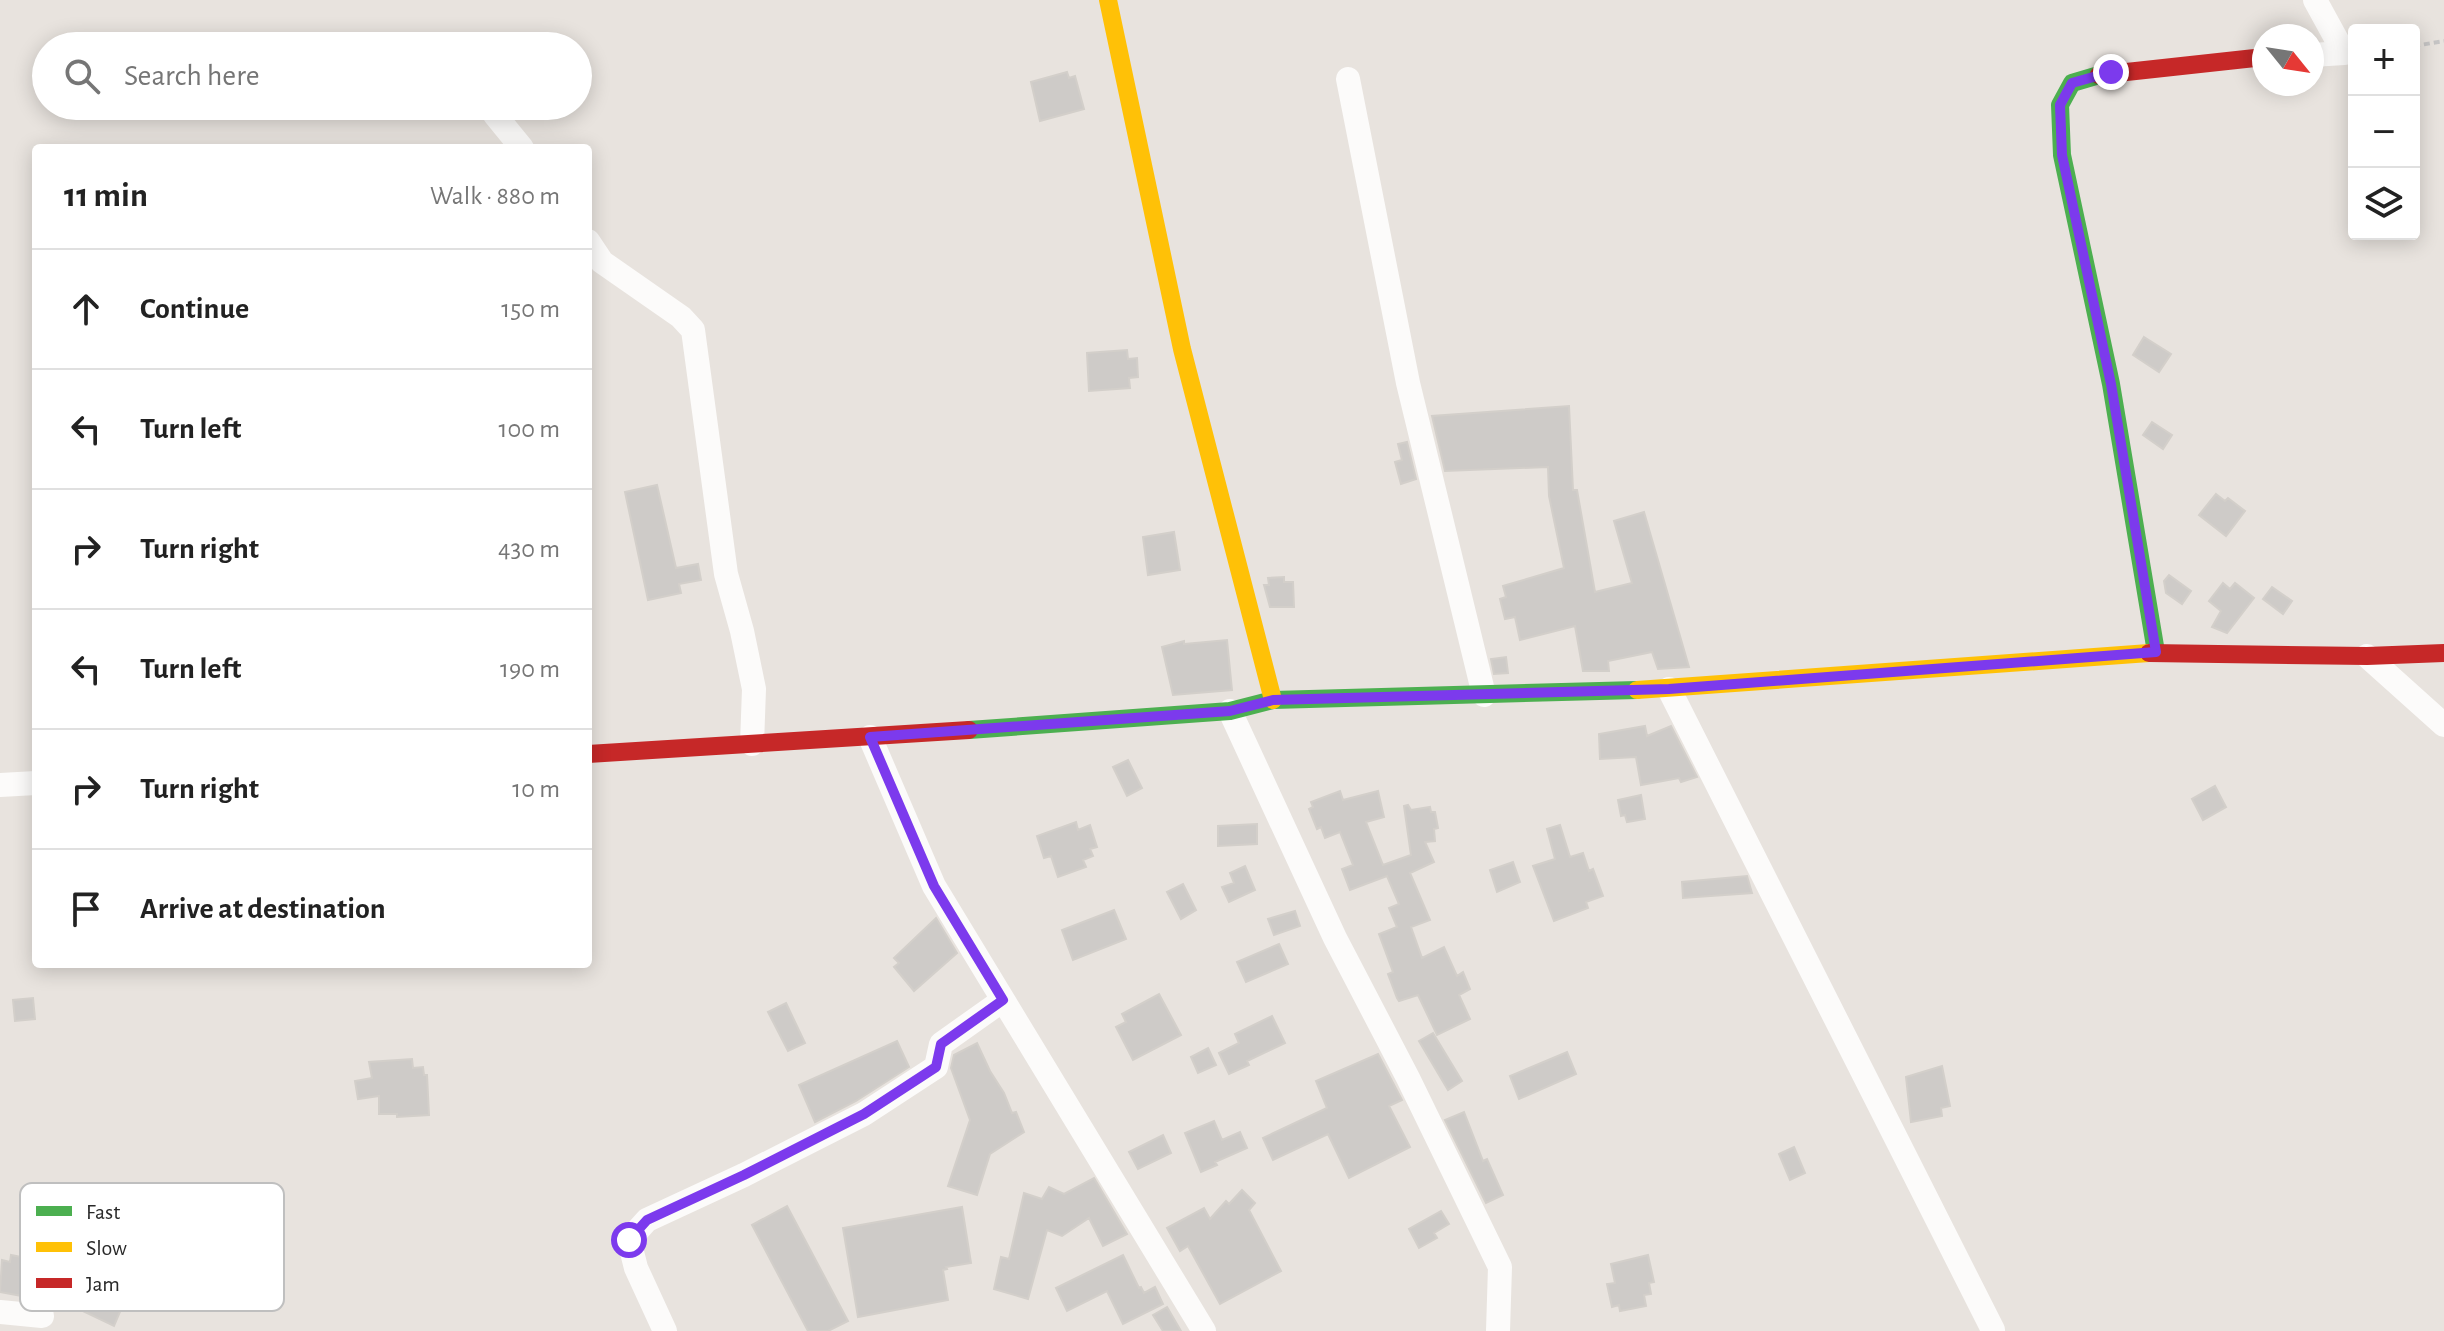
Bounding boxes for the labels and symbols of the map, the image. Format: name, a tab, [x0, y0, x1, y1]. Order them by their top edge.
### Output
north arrow	[2252, 24, 2324, 96]
route end	[2093, 54, 2129, 90]
legend	[20, 1183, 284, 1311]
text: Fast	[86, 1201, 120, 1223]
route start	[611, 1222, 647, 1258]
text: Slow	[86, 1237, 127, 1259]
text: Jam	[86, 1273, 120, 1295]

